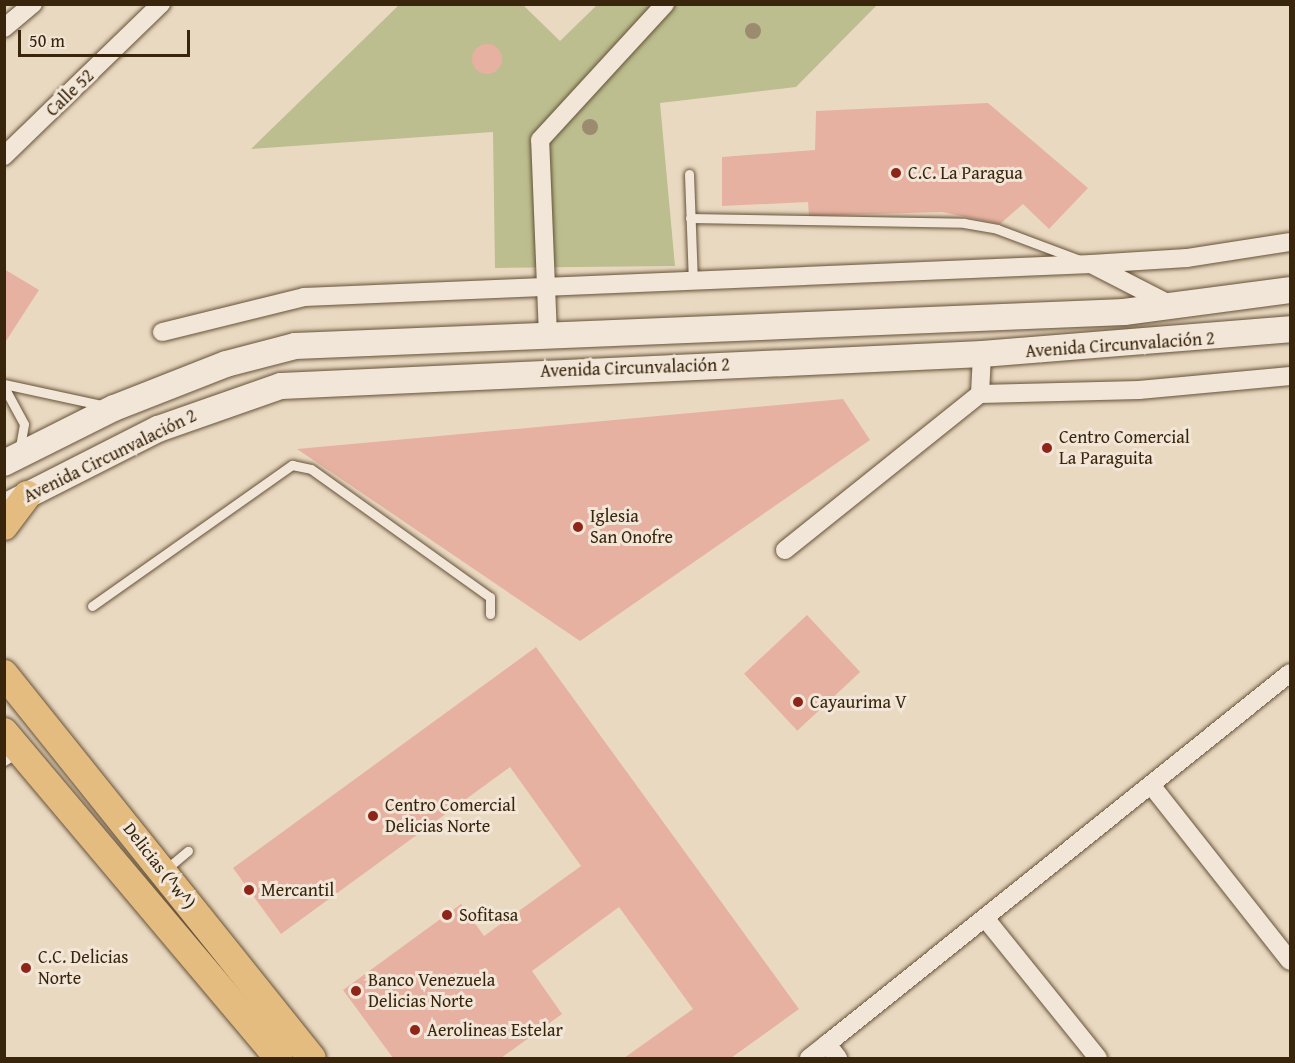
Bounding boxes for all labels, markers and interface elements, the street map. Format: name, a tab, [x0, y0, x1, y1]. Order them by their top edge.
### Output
scale bar	[21, 18, 194, 56]
text: 50 m	[29, 27, 65, 54]
street label: Calle 52	[42, 65, 98, 121]
place label: C.C. La Paragua	[908, 162, 1023, 184]
marker: C.C. La Paragua	[889, 166, 903, 180]
street label: Avenida Circunvalación 2	[1025, 328, 1215, 362]
street label: Avenida Circunvalación 2	[540, 354, 730, 382]
street label: Avenida Circunvalación 2	[20, 405, 200, 507]
place label: Centro Comercial La Paraguita	[1059, 427, 1190, 470]
marker: Centro Comercial La Paraguita	[1040, 441, 1054, 455]
place label: Iglesia San Onofre	[590, 506, 673, 548]
marker: Iglesia San Onofre	[571, 520, 585, 534]
place label: Cayaurima V	[810, 691, 907, 713]
marker: Cayaurima V	[791, 695, 805, 709]
place label: Centro Comercial Delicias Norte	[385, 795, 516, 838]
marker: Centro Comercial Delicias Norte	[366, 809, 380, 823]
street label: Delicias (^w^)	[118, 818, 200, 914]
place label: Mercantil	[261, 879, 334, 901]
marker: Mercantil	[242, 883, 256, 897]
place label: Sofitasa	[459, 904, 518, 926]
marker: Sofitasa	[440, 908, 454, 922]
place label: C.C. Delicias Norte	[38, 947, 128, 990]
marker: C.C. Delicias Norte	[19, 961, 33, 975]
place label: Banco Venezuela Delicias Norte	[368, 970, 495, 1012]
marker: Banco Venezuela Delicias Norte	[349, 984, 363, 998]
place label: Aerolineas Estelar	[427, 1019, 563, 1041]
marker: Aerolineas Estelar	[408, 1023, 422, 1037]

